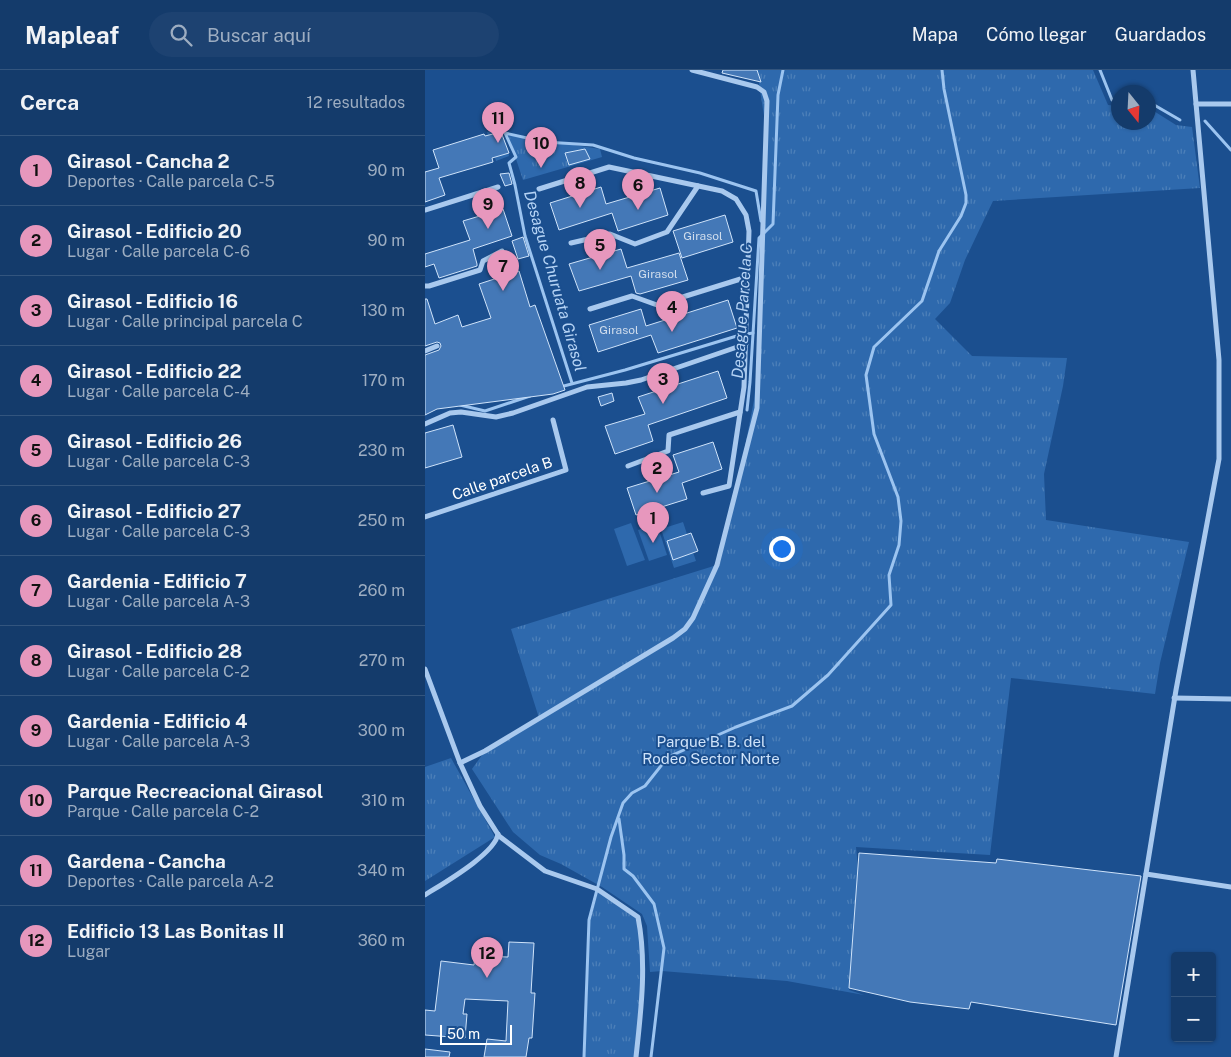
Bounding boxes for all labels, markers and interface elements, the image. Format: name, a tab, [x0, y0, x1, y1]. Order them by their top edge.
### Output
search box	[149, 12, 499, 57]
text: Mapleaf	[25, 21, 119, 49]
icon: search	[167, 21, 195, 49]
text: Buscar aquí	[207, 24, 311, 46]
text: Mapa	[912, 24, 958, 45]
text: Cómo llegar	[986, 24, 1087, 45]
text: Guardados	[1115, 24, 1206, 45]
north arrow	[1111, 85, 1156, 130]
text: Cerca	[20, 90, 79, 115]
text: 12 resultados	[307, 93, 405, 112]
pin: 11	[482, 102, 514, 143]
pin: 10	[525, 127, 557, 168]
text: Girasol - Cancha 2	[67, 150, 230, 172]
text: 1	[33, 161, 39, 180]
text: 90 m	[368, 161, 405, 180]
pin: 8	[564, 167, 596, 208]
pin: 6	[622, 169, 654, 210]
text: Deportes · Calle parcela C-5	[67, 172, 275, 191]
pin: 9	[472, 188, 504, 229]
water label: Desague Churuata Girasol	[520, 188, 590, 374]
text: Girasol - Edificio 20	[67, 220, 242, 242]
pin: 5	[584, 229, 616, 270]
house number: Girasol	[683, 229, 723, 243]
text: 2	[31, 231, 41, 250]
text: 90 m	[368, 231, 405, 250]
text: Lugar · Calle parcela C-6	[67, 242, 250, 261]
water label: Desague Parcela C	[728, 243, 756, 379]
pin: 7	[487, 250, 519, 291]
house number: Girasol	[638, 267, 678, 281]
text: Girasol - Edificio 16	[67, 290, 238, 312]
pin: 4	[656, 291, 688, 332]
text: 3	[31, 301, 41, 320]
text: 130 m	[361, 301, 405, 320]
text: Lugar · Calle principal parcela C	[67, 312, 303, 331]
house number: Girasol	[599, 323, 639, 337]
text: Girasol - Edificio 22	[67, 360, 242, 382]
pin: 3	[647, 363, 679, 404]
text: 4	[31, 371, 41, 390]
text: 170 m	[362, 371, 405, 390]
text: Lugar · Calle parcela C-4	[67, 382, 250, 401]
text: Girasol - Edificio 26	[67, 430, 242, 452]
text: 5	[31, 441, 41, 460]
text: 230 m	[358, 441, 405, 460]
text: Lugar · Calle parcela C-3	[67, 452, 250, 471]
pin: 2	[641, 452, 673, 493]
street label: Calle parcela B	[450, 453, 554, 503]
text: Girasol - Edificio 27	[67, 500, 241, 522]
pin: 1	[637, 502, 669, 543]
text: 6	[31, 511, 41, 530]
text: 250 m	[358, 511, 405, 530]
text: Lugar · Calle parcela C-3	[67, 522, 250, 541]
your location	[769, 536, 795, 562]
text: Gardenia - Edificio 7	[67, 570, 247, 592]
text: 7	[31, 581, 41, 600]
text: 260 m	[358, 581, 405, 600]
text: Lugar · Calle parcela A-3	[67, 592, 250, 611]
text: Girasol - Edificio 28	[67, 640, 242, 662]
text: 8	[31, 651, 41, 670]
text: 270 m	[359, 651, 405, 670]
text: Lugar · Calle parcela C-2	[67, 662, 250, 681]
text: Gardenia - Edificio 4	[67, 710, 247, 732]
text: 9	[31, 721, 41, 740]
text: 300 m	[358, 721, 405, 740]
text: Lugar · Calle parcela A-3	[67, 732, 250, 751]
park label: Parque B. B. del Rodeo Sector Norte	[642, 733, 780, 767]
text: Parque Recreacional Girasol	[67, 780, 323, 802]
text: 10	[27, 791, 45, 810]
text: 310 m	[361, 791, 405, 810]
text: Parque · Calle parcela C-2	[67, 802, 259, 821]
text: Gardena - Cancha	[67, 850, 226, 872]
text: 11	[29, 861, 43, 880]
text: 340 m	[357, 861, 405, 880]
text: Deportes · Calle parcela A-2	[67, 872, 274, 891]
text: Edificio 13 Las Bonitas II	[67, 920, 284, 942]
text: 12	[27, 931, 45, 950]
text: 360 m	[358, 931, 405, 950]
pin: 12	[471, 937, 503, 978]
text: Lugar	[67, 942, 110, 961]
map controls	[1171, 952, 1216, 1042]
button: +	[1171, 952, 1216, 997]
button: −	[1171, 997, 1216, 1042]
scale bar	[440, 1022, 513, 1045]
text: 50 m	[447, 1026, 480, 1042]

